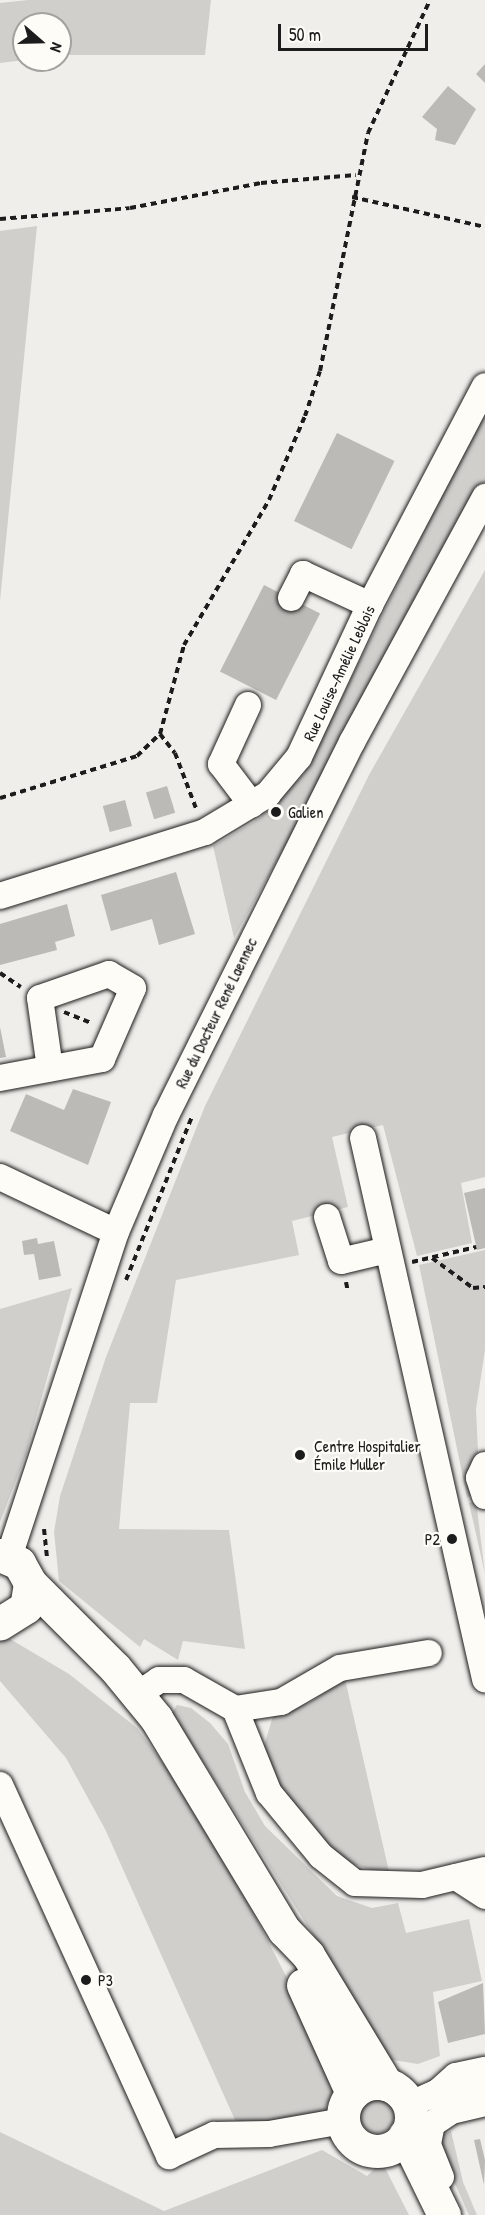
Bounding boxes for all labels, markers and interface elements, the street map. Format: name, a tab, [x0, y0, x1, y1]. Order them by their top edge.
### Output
north arrow	[12, 12, 72, 72]
scale bar	[281, 12, 431, 50]
text: 50 m	[289, 22, 321, 47]
text: N	[45, 40, 69, 55]
street label: Rue Louise-Amélie Leblois	[299, 602, 379, 744]
place label: Galien	[288, 802, 323, 822]
marker: Galien	[269, 805, 283, 819]
street label: Rue du Docteur René Laennec	[171, 935, 261, 1091]
place label: Centre Hospitalier Émile Muller	[314, 1436, 421, 1474]
marker: Centre Hospitalier Émile Muller	[291, 1446, 309, 1464]
place label: P2	[425, 1529, 440, 1549]
marker: P2	[445, 1532, 459, 1546]
place label: P3	[98, 1970, 113, 1990]
marker: P3	[79, 1973, 93, 1987]

